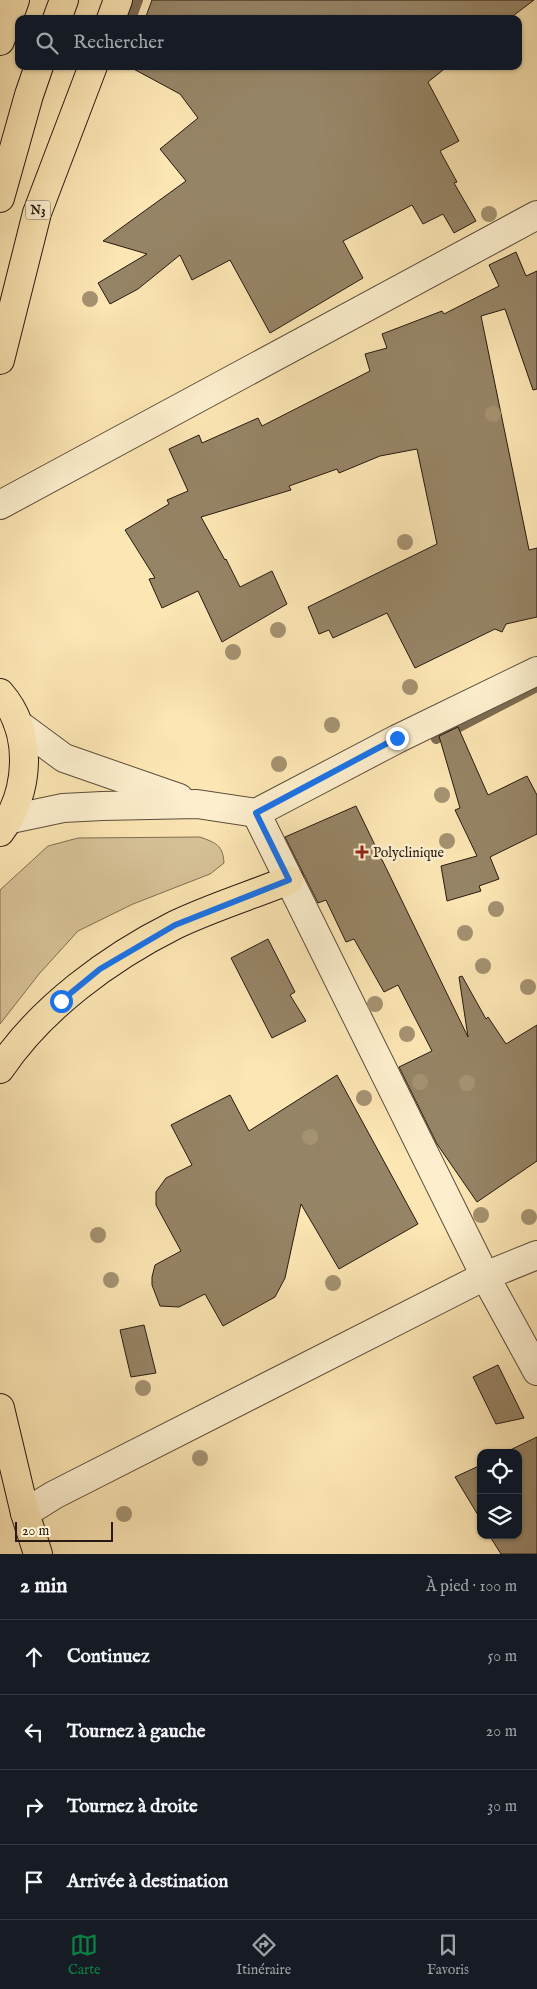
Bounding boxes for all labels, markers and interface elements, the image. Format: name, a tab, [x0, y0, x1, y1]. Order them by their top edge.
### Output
search box	[15, 15, 522, 70]
icon: search	[33, 29, 61, 57]
text: Rechercher	[73, 31, 164, 55]
road number: N3	[26, 200, 50, 220]
route end	[386, 727, 409, 750]
place label: Polyclinique	[373, 844, 445, 862]
marker: Polyclinique	[355, 845, 369, 859]
route start	[50, 990, 73, 1013]
map controls	[477, 1449, 522, 1539]
button: locate	[477, 1449, 522, 1494]
button: layers	[477, 1494, 522, 1539]
scale bar	[15, 1519, 112, 1542]
text: 20 m	[22, 1522, 49, 1540]
text: 2 min	[20, 1573, 67, 1600]
text: À pied · 100 m	[426, 1577, 517, 1597]
icon: ahead	[20, 1643, 48, 1671]
text: Continuez	[67, 1645, 150, 1669]
text: 50 m	[488, 1647, 517, 1667]
icon: left	[20, 1718, 48, 1746]
text: Tournez à gauche	[67, 1720, 206, 1744]
text: 20 m	[486, 1722, 517, 1742]
icon: right	[20, 1793, 48, 1821]
text: Tournez à droite	[67, 1795, 198, 1819]
text: 30 m	[487, 1797, 517, 1817]
icon: arrive	[20, 1868, 48, 1896]
text: Arrivée à destination	[67, 1870, 228, 1894]
tab: Carte	[68, 1931, 100, 1979]
tab: Itinéraire	[236, 1931, 291, 1979]
tab: Favoris	[427, 1931, 469, 1979]

